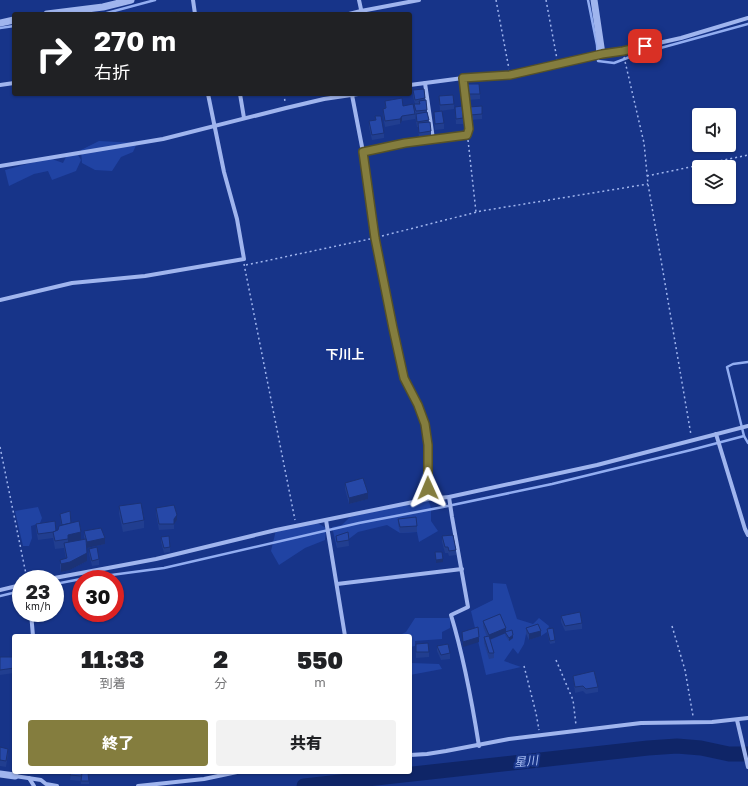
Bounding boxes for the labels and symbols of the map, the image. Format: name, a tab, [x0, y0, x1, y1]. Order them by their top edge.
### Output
pin	[628, 29, 662, 63]
district label: 下川上	[325, 346, 365, 362]
position arrow	[407, 467, 449, 509]
speed limit sign: 30	[72, 570, 124, 622]
water label: 星川	[513, 752, 541, 770]

